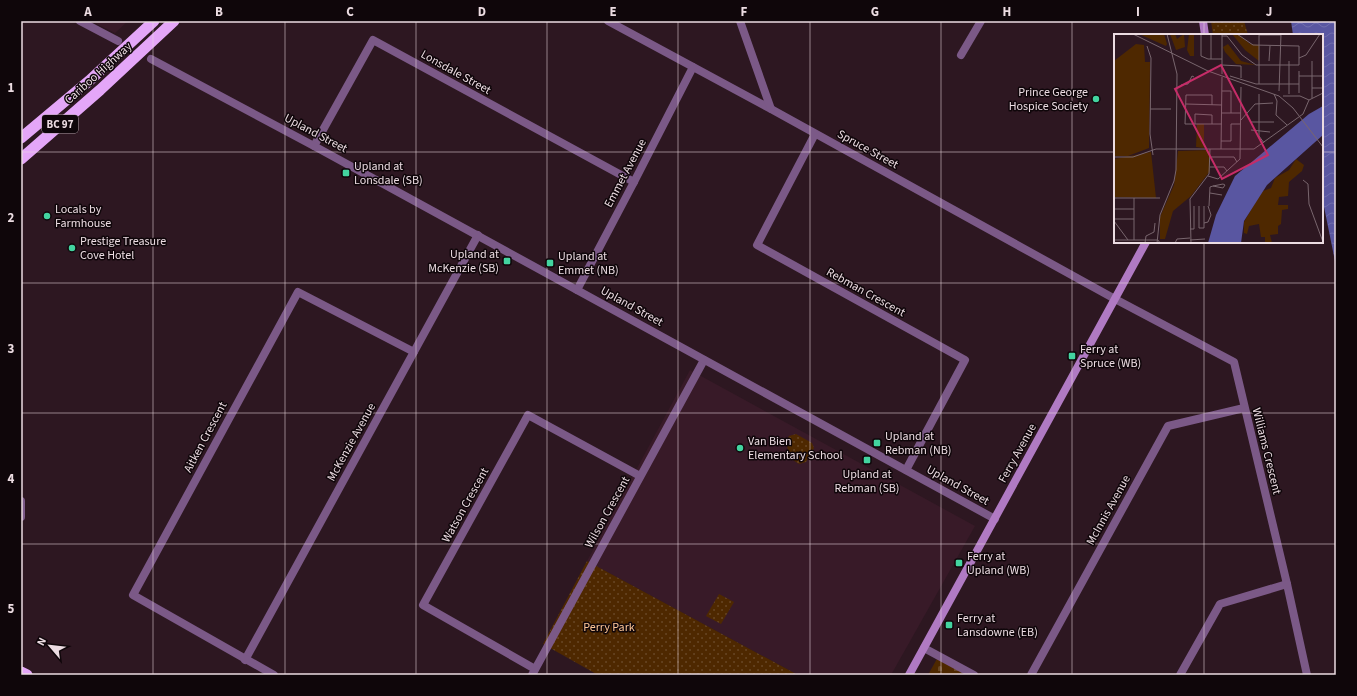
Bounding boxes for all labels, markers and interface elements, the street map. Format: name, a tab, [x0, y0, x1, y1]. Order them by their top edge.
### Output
text: A	[83, 3, 92, 21]
text: B	[215, 3, 223, 21]
text: C	[346, 3, 354, 21]
text: D	[478, 3, 486, 21]
text: E	[609, 3, 617, 21]
text: F	[741, 3, 748, 21]
text: G	[871, 3, 879, 21]
text: H	[1003, 3, 1011, 21]
text: I	[1136, 3, 1140, 21]
text: J	[1266, 3, 1272, 21]
inset map	[1114, 34, 1323, 243]
street label: Cariboo Highway	[61, 38, 136, 108]
street label: Lonsdale Street	[418, 46, 494, 99]
text: 1	[8, 79, 15, 97]
place label: Prince George Hospice Society	[1009, 84, 1088, 115]
marker: Prince George Hospice Society	[1091, 94, 1101, 104]
street label: Upland Street	[281, 110, 350, 157]
road number: BC 97	[42, 115, 78, 133]
street label: Spruce Street	[834, 126, 901, 173]
street label: Emmet Avenue	[600, 136, 651, 211]
place label: Upland at Lonsdale (SB)	[354, 158, 423, 189]
marker: Upland at Lonsdale (SB)	[341, 168, 351, 178]
place label: Locals by Farmhouse	[55, 201, 111, 232]
text: 2	[8, 209, 15, 227]
marker: Locals by Farmhouse	[42, 211, 52, 221]
place label: Prestige Treasure Cove Hotel	[80, 233, 166, 264]
marker: Prestige Treasure Cove Hotel	[67, 243, 77, 253]
place label: Upland at McKenzie (SB)	[428, 246, 499, 277]
place label: Upland at Emmet (NB)	[558, 248, 619, 279]
marker: Upland at McKenzie (SB)	[502, 256, 512, 266]
marker: Upland at Emmet (NB)	[545, 258, 555, 268]
street label: Rebman Crescent	[823, 264, 908, 321]
street label: Upland Street	[597, 282, 666, 331]
text: 3	[8, 340, 15, 358]
place label: Ferry at Spruce (WB)	[1080, 341, 1141, 372]
marker: Ferry at Spruce (WB)	[1067, 351, 1077, 361]
street label: Aitken Crescent	[180, 399, 231, 476]
street label: McKenzie Avenue	[323, 400, 380, 484]
street label: Williams Crescent	[1248, 406, 1285, 496]
street label: Ferry Avenue	[994, 421, 1041, 486]
place label: Upland at Rebman (NB)	[885, 428, 951, 459]
place label: Van Bien Elementary School	[748, 433, 843, 464]
marker: Upland at Rebman (NB)	[872, 438, 882, 448]
marker: Van Bien Elementary School	[735, 443, 745, 453]
marker: Upland at Rebman (SB)	[862, 455, 872, 465]
street label: Upland Street	[923, 461, 992, 510]
street label: Watson Crescent	[438, 465, 493, 546]
place label: Upland at Rebman (SB)	[835, 466, 900, 497]
text: 4	[8, 470, 15, 488]
street label: McInnis Avenue	[1082, 472, 1135, 548]
street label: Wilson Crescent	[581, 473, 634, 551]
place label: Ferry at Upland (WB)	[967, 548, 1030, 579]
marker: Ferry at Upland (WB)	[954, 558, 964, 568]
text: 5	[8, 600, 15, 618]
place label: Ferry at Lansdowne (EB)	[957, 610, 1038, 641]
park label: Perry Park	[583, 619, 635, 636]
marker: Ferry at Lansdowne (EB)	[944, 620, 954, 630]
north arrow	[30, 626, 70, 666]
text: N	[33, 635, 50, 648]

